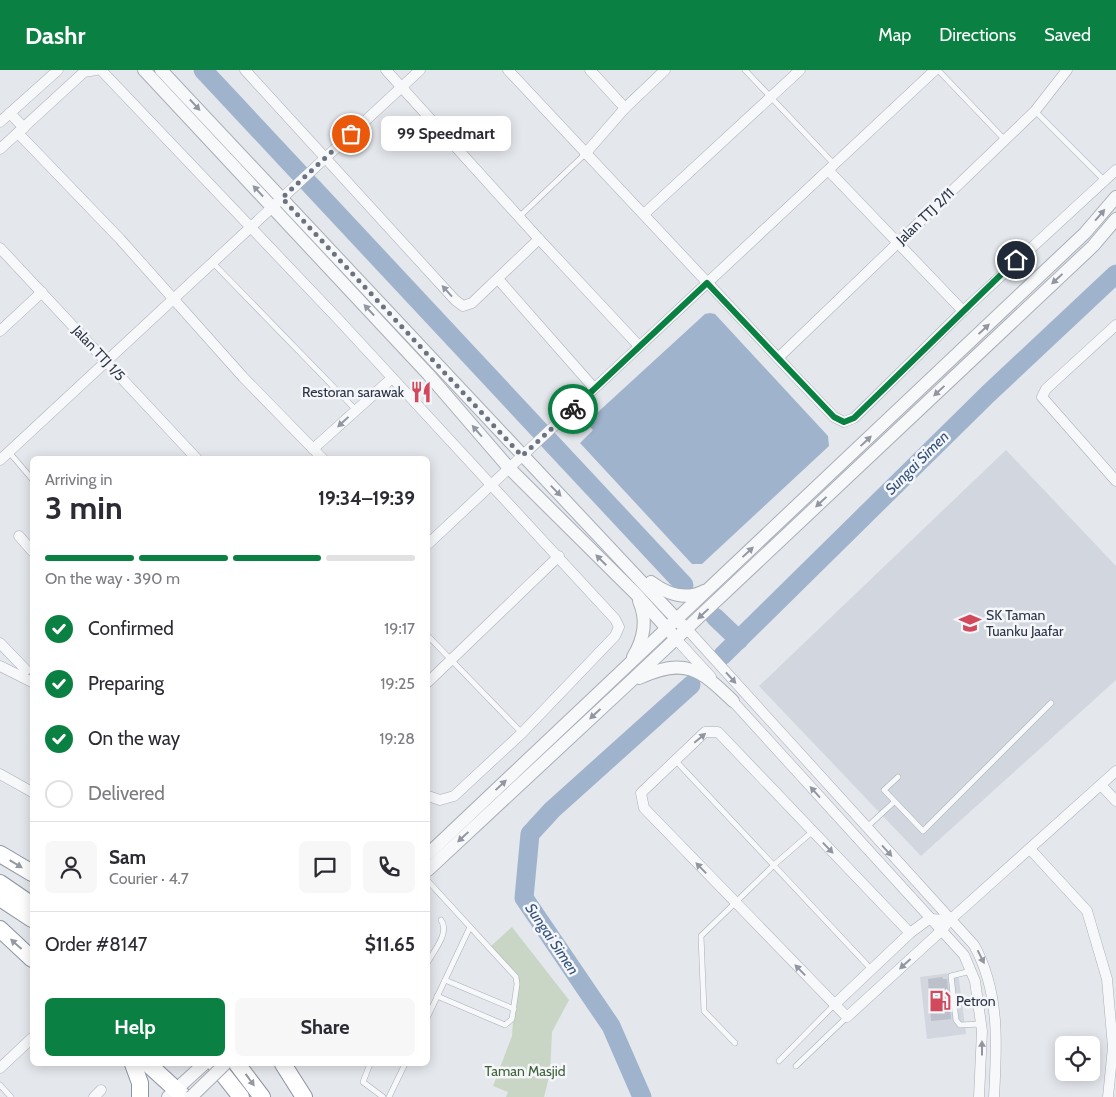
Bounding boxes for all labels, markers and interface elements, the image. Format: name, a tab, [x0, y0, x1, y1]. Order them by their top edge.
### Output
text: Dashr	[25, 21, 85, 50]
text: Map	[878, 24, 911, 46]
text: Directions	[939, 24, 1016, 46]
text: Saved	[1044, 24, 1091, 46]
one-way arrow	[189, 99, 201, 111]
pin	[330, 113, 372, 155]
callout: 99 Speedmart	[381, 116, 511, 152]
icon: bag	[337, 120, 365, 148]
text: 99 Speedmart	[397, 124, 495, 143]
street label: Jalan TTJ 2/11	[891, 184, 958, 249]
one-way arrow	[252, 186, 264, 198]
one-way arrow	[1095, 209, 1106, 222]
pin	[995, 239, 1037, 281]
icon: home	[1002, 246, 1030, 274]
one-way arrow	[1052, 273, 1064, 285]
one-way arrow	[441, 286, 453, 298]
one-way arrow	[363, 305, 375, 317]
street label: Jalan TTJ 1/5	[68, 321, 129, 385]
one-way arrow	[978, 323, 990, 335]
restaurant icon: Restoran sarawak	[408, 379, 434, 405]
place label: Restoran sarawak	[302, 383, 405, 401]
courier	[548, 384, 598, 434]
one-way arrow	[933, 385, 945, 397]
icon: bike	[559, 395, 587, 423]
one-way arrow	[337, 416, 349, 428]
one-way arrow	[472, 425, 483, 438]
water label: Sungai Simen	[882, 428, 952, 498]
one-way arrow	[860, 435, 872, 447]
text: Arriving in	[45, 470, 112, 489]
one-way arrow	[550, 484, 562, 496]
text: 19:34–19:39	[318, 487, 415, 510]
text: 3 min	[45, 488, 123, 527]
one-way arrow	[815, 496, 827, 508]
one-way arrow	[742, 546, 754, 558]
one-way arrow	[595, 554, 607, 566]
text: On the way · 390 m	[45, 569, 180, 588]
place label: SK Taman Tuanku Jaafar	[986, 606, 1064, 640]
one-way arrow	[697, 608, 709, 620]
school or university icon: SK Taman Tuanku Jaafar	[957, 610, 983, 636]
icon: check	[45, 615, 73, 643]
text: Confirmed	[88, 617, 174, 640]
text: 19:17	[384, 619, 415, 638]
icon: check	[45, 670, 73, 698]
text: Preparing	[88, 672, 164, 695]
one-way arrow	[725, 672, 737, 684]
text: 19:25	[380, 674, 415, 693]
one-way arrow	[589, 709, 602, 720]
icon: check	[45, 725, 73, 753]
text: On the way	[88, 727, 180, 750]
text: 19:28	[379, 729, 415, 748]
one-way arrow	[694, 732, 707, 743]
one-way arrow	[495, 779, 507, 791]
text: Delivered	[88, 782, 165, 805]
one-way arrow	[809, 786, 821, 798]
one-way arrow	[458, 831, 470, 843]
button: person	[45, 841, 97, 893]
button: chat	[299, 841, 351, 893]
button: phone	[363, 841, 415, 893]
one-way arrow	[822, 841, 834, 853]
one-way arrow	[881, 844, 893, 856]
text: Sam	[109, 846, 146, 869]
one-way arrow	[10, 859, 23, 868]
one-way arrow	[695, 862, 707, 874]
text: Courier · 4.7	[109, 869, 189, 888]
water label: Sungai Simen	[522, 900, 582, 978]
text: Order #8147	[45, 933, 147, 956]
text: $11.65	[365, 933, 415, 956]
one-way arrow	[11, 938, 23, 950]
one-way arrow	[977, 950, 985, 964]
one-way arrow	[899, 958, 911, 970]
one-way arrow	[794, 964, 806, 976]
fuel station icon: Petron	[927, 988, 953, 1014]
place label: Petron	[956, 992, 996, 1010]
button: Help	[45, 998, 225, 1056]
button: Share	[235, 998, 415, 1056]
map controls	[1055, 1036, 1100, 1081]
button: locate	[1055, 1036, 1100, 1081]
one-way arrow	[978, 1040, 986, 1056]
park label: Taman Masjid	[485, 1062, 565, 1080]
one-way arrow	[245, 1073, 255, 1087]

